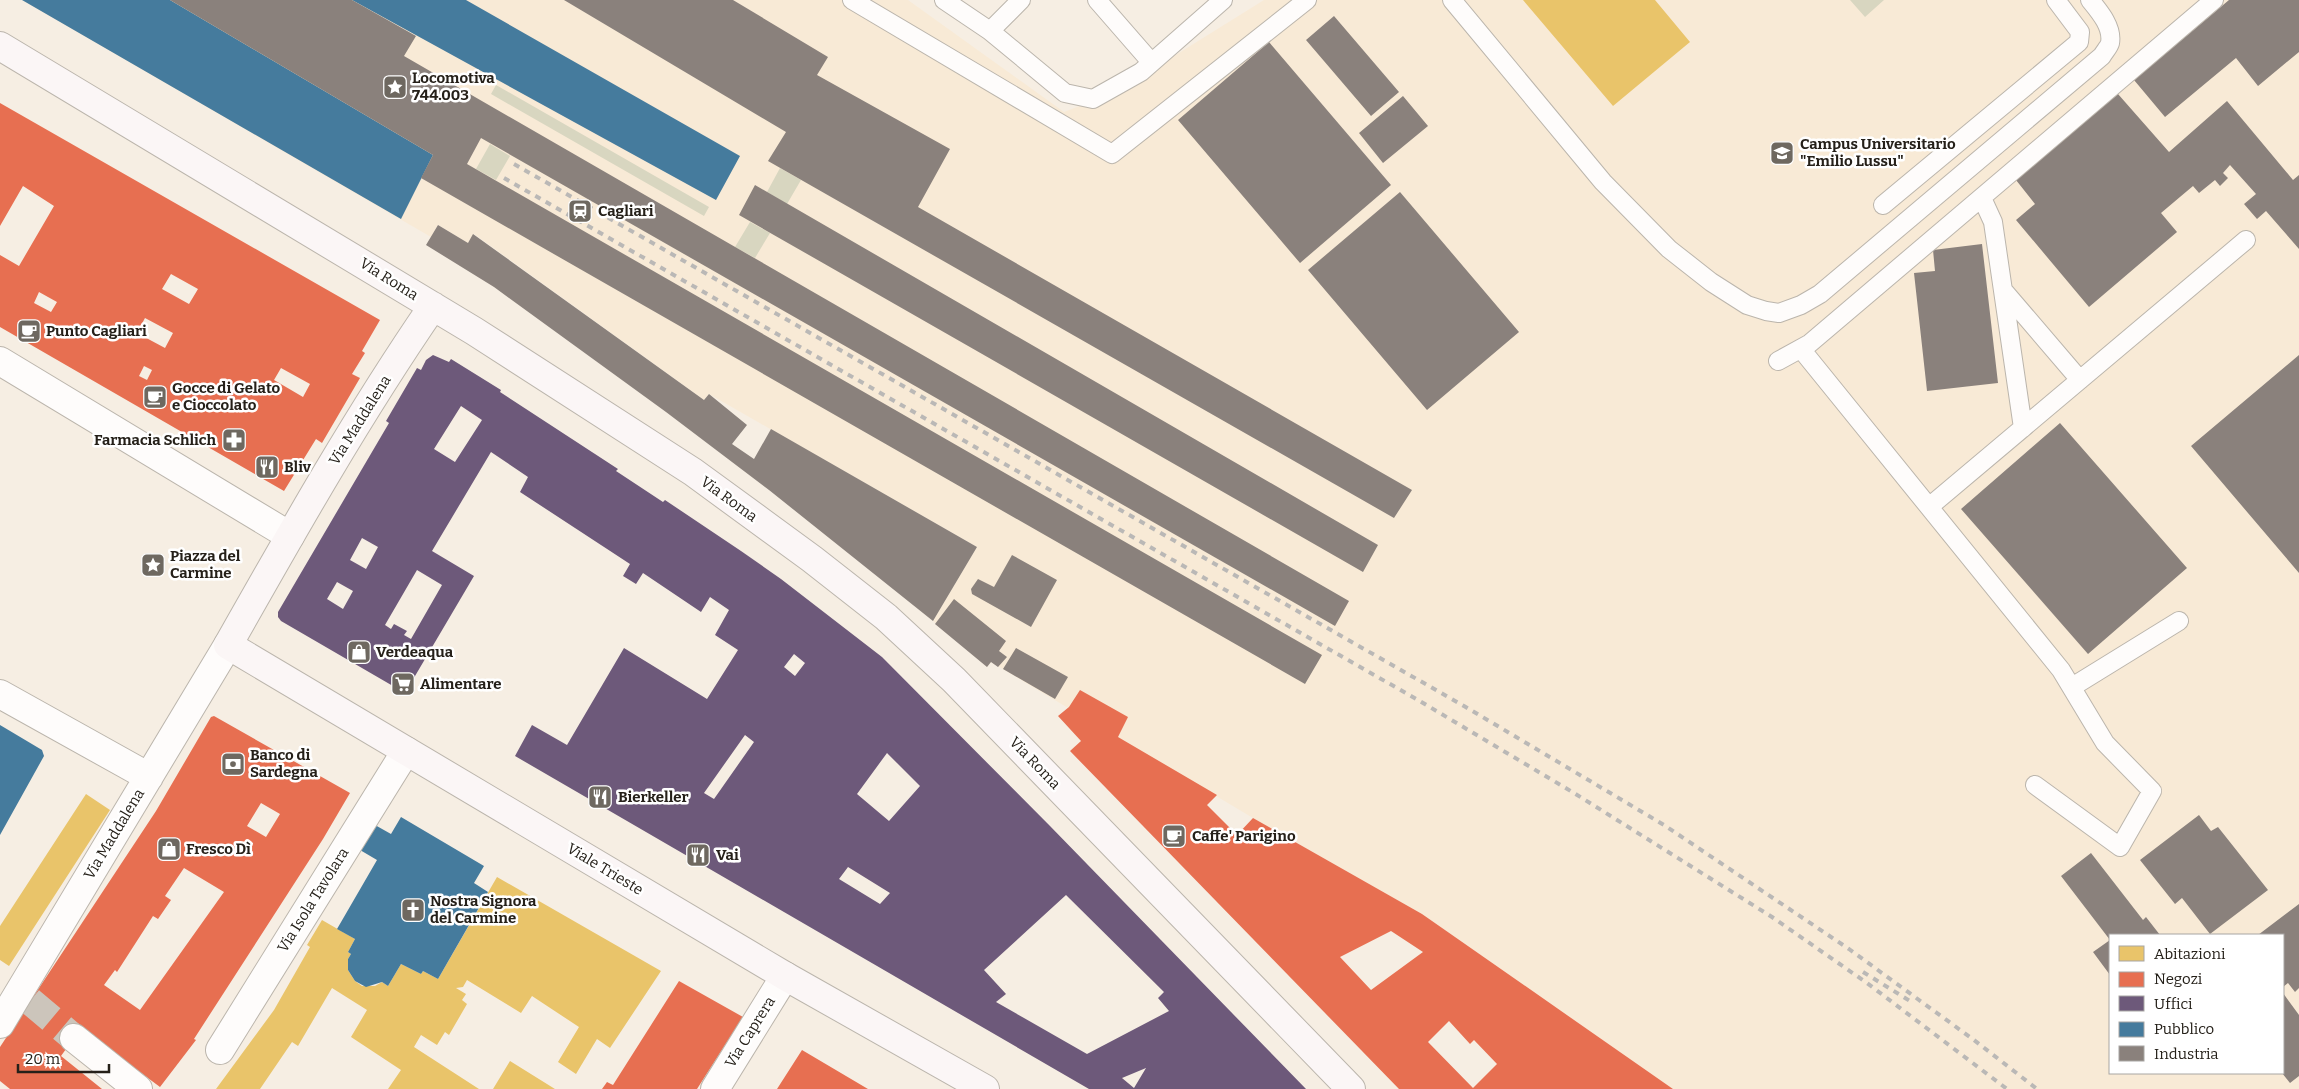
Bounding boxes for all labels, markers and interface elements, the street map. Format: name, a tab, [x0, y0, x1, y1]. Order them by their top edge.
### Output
place label: Locomotiva 744.003	[412, 69, 495, 104]
place icon: Locomotiva 744.003	[382, 74, 408, 100]
place label: Campus Universitario "Emilio Lussu"	[1800, 135, 1956, 170]
school or university icon: Campus Universitario "Emilio Lussu"	[1769, 140, 1795, 166]
station icon: Cagliari	[567, 198, 593, 224]
place label: Cagliari	[598, 202, 654, 220]
street label: Via Roma	[356, 254, 422, 304]
cafe icon: Punto Cagliari	[16, 318, 42, 344]
place label: Punto Cagliari	[46, 322, 147, 340]
street label: Via Maddalena	[325, 372, 395, 468]
place label: Gocce di Gelato e Cioccolato	[172, 379, 281, 414]
cafe icon: Gocce di Gelato e Cioccolato	[142, 384, 168, 410]
pharmacy icon: Farmacia Schlich	[221, 427, 247, 453]
place label: Farmacia Schlich	[94, 431, 216, 449]
restaurant icon: Bliv	[254, 454, 280, 480]
place label: Bliv	[284, 458, 312, 476]
street label: Via Roma	[697, 472, 761, 526]
place label: Piazza del Carmine	[170, 547, 241, 582]
place icon: Piazza del Carmine	[140, 552, 166, 578]
shop icon: Verdeaqua	[346, 639, 372, 665]
place label: Verdeaqua	[376, 643, 454, 661]
supermarket icon: Alimentare	[390, 671, 416, 697]
place label: Alimentare	[420, 675, 502, 693]
street label: Via Roma	[1006, 733, 1064, 793]
place label: Banco di Sardegna	[250, 746, 318, 781]
bank icon: Banco di Sardegna	[220, 751, 246, 777]
restaurant icon: Bierkeller	[587, 784, 613, 810]
street label: Via Maddalena	[80, 785, 148, 883]
place label: Bierkeller	[618, 788, 689, 806]
cafe icon: Caffe' Parigino	[1161, 823, 1187, 849]
place label: Caffe' Parigino	[1192, 827, 1296, 845]
shop icon: Fresco Dì	[156, 836, 182, 862]
street label: Viale Trieste	[564, 839, 646, 899]
place label: Fresco Dì	[186, 840, 251, 858]
restaurant icon: Vai	[685, 842, 711, 868]
street label: Via Isola Tavolara	[274, 844, 352, 956]
place label: Vai	[716, 846, 739, 864]
place label: Nostra Signora del Carmine	[430, 892, 537, 927]
church icon: Nostra Signora del Carmine	[400, 897, 426, 923]
legend	[2109, 934, 2284, 1074]
text: Abitazioni	[2154, 945, 2226, 963]
text: Negozi	[2154, 970, 2203, 988]
street label: Via Caprera	[721, 993, 779, 1071]
text: Uffici	[2154, 995, 2193, 1013]
text: Pubblico	[2154, 1020, 2214, 1038]
scale bar	[18, 1042, 109, 1074]
text: Industria	[2154, 1045, 2218, 1063]
text: 20 m	[25, 1050, 61, 1068]

